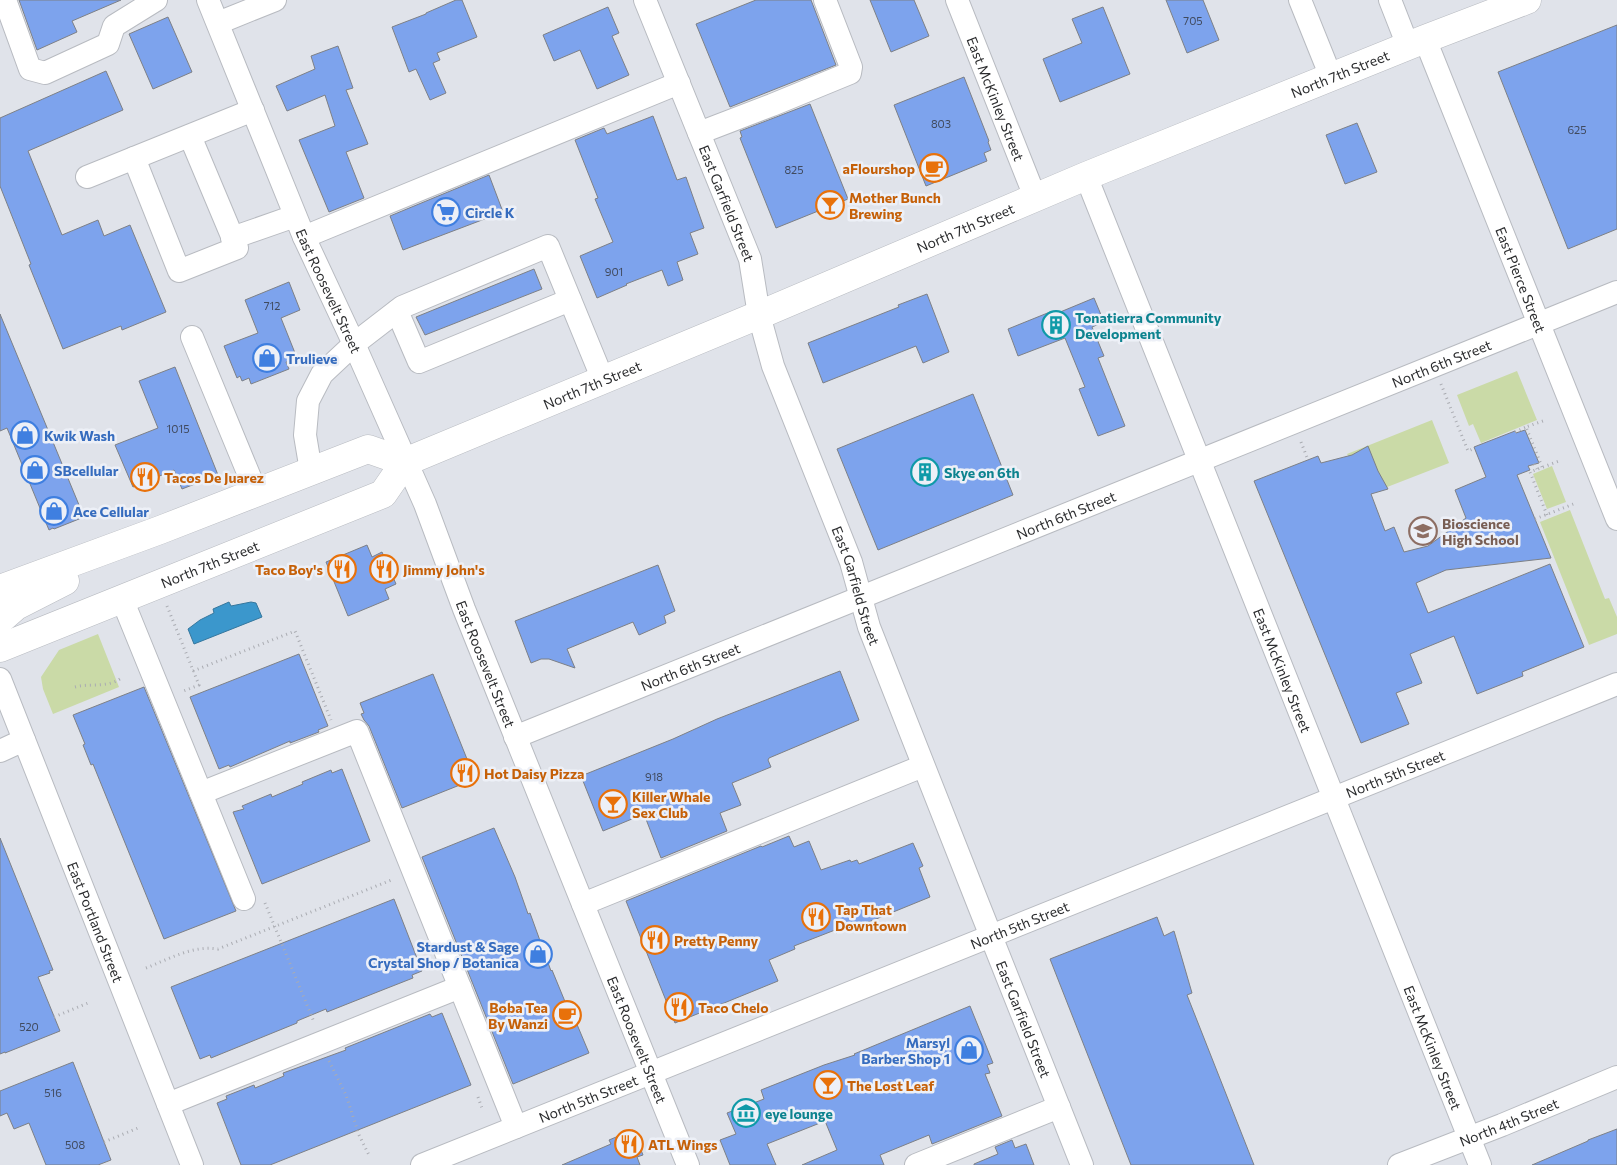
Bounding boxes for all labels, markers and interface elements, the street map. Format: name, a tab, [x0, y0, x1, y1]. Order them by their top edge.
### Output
house number: 705	[1183, 14, 1203, 27]
street label: East McKinley Street	[964, 34, 1028, 163]
street label: North 7th Street	[1288, 46, 1392, 101]
house number: 803	[931, 117, 951, 130]
house number: 625	[1567, 123, 1587, 136]
street label: East Garfield Street	[696, 142, 759, 264]
cafe icon: aFlourshop	[919, 153, 949, 183]
place label: aFlourshop	[843, 160, 915, 177]
house number: 825	[784, 163, 804, 176]
place label: Mother Bunch Brewing	[849, 189, 941, 222]
bar icon: Mother Bunch Brewing	[815, 190, 845, 220]
supermarket icon: Circle K	[431, 197, 461, 227]
street label: North 7th Street	[914, 199, 1017, 256]
place label: Circle K	[465, 204, 515, 221]
street label: East Pierce Street	[1493, 224, 1550, 335]
street label: East Roosevelt Street	[293, 226, 365, 356]
house number: 901	[605, 265, 623, 278]
house number: 712	[264, 299, 280, 312]
place label: Tonatierra Community Development	[1075, 309, 1222, 342]
building icon: Tonatierra Community Development	[1041, 310, 1071, 340]
street label: North 6th Street	[1389, 335, 1494, 391]
shop icon: Trulieve	[252, 343, 282, 373]
place label: Trulieve	[286, 350, 337, 367]
street label: North 7th Street	[540, 356, 644, 412]
shop icon: Kwik Wash	[10, 420, 40, 450]
house number: 1015	[167, 422, 189, 435]
place label: Kwik Wash	[44, 427, 115, 444]
shop icon: SBcellular	[20, 455, 50, 485]
building icon: Skye on 6th	[910, 457, 940, 487]
place label: SBcellular	[54, 462, 119, 479]
restaurant icon: Tacos De Juarez	[130, 462, 160, 492]
place label: Skye on 6th	[944, 464, 1020, 481]
place label: Tacos De Juarez	[164, 469, 264, 486]
street label: North 6th Street	[1014, 487, 1118, 542]
shop icon: Ace Cellular	[39, 496, 69, 526]
place label: Ace Cellular	[73, 503, 149, 520]
place label: Bioscience High School	[1442, 515, 1519, 548]
school or university icon: Bioscience High School	[1408, 516, 1438, 546]
street label: East Garfield Street	[829, 523, 884, 648]
street label: North 7th Street	[158, 536, 262, 591]
restaurant icon: Taco Boy's	[327, 554, 357, 584]
restaurant icon: Jimmy John's	[369, 554, 399, 584]
place label: Taco Boy's	[255, 561, 323, 578]
place label: Jimmy John's	[403, 561, 485, 578]
street label: East Roosevelt Street	[453, 598, 519, 730]
street label: East McKinley Street	[1251, 606, 1315, 735]
street label: North 6th Street	[638, 638, 743, 694]
street label: North 5th Street	[1343, 746, 1447, 801]
restaurant icon: Hot Daisy Pizza	[450, 758, 480, 788]
place label: Hot Daisy Pizza	[484, 765, 585, 782]
house number: 918	[645, 770, 663, 783]
place label: Killer Whale Sex Club	[632, 788, 710, 821]
bar icon: Killer Whale Sex Club	[598, 789, 628, 819]
street label: East Portland Street	[64, 859, 127, 985]
street label: North 5th Street	[967, 897, 1072, 952]
place label: Tap That Downtown	[835, 901, 907, 934]
restaurant icon: Tap That Downtown	[801, 902, 831, 932]
restaurant icon: Pretty Penny	[640, 925, 670, 955]
place label: Pretty Penny	[674, 932, 758, 949]
place label: Stardust & Sage Crystal Shop / Botanica	[368, 938, 519, 971]
shop icon: Stardust & Sage Crystal Shop / Botanica	[523, 939, 553, 969]
street label: East Garfield Street	[993, 958, 1055, 1080]
street label: East Roosevelt Street	[604, 973, 671, 1106]
street label: East McKinley Street	[1401, 983, 1466, 1112]
restaurant icon: Taco Chelo	[664, 992, 694, 1022]
place label: Boba Tea By Wanzi	[488, 999, 548, 1032]
place label: Taco Chelo	[698, 999, 769, 1016]
cafe icon: Boba Tea By Wanzi	[552, 1000, 582, 1030]
house number: 520	[19, 1020, 39, 1033]
place label: Marsyl Barber Shop 1	[861, 1034, 950, 1067]
shop icon: Marsyl Barber Shop 1	[954, 1035, 984, 1065]
bar icon: The Lost Leaf	[813, 1070, 843, 1100]
street label: North 5th Street	[536, 1071, 640, 1126]
place label: The Lost Leaf	[847, 1077, 934, 1094]
house number: 516	[44, 1086, 62, 1099]
street label: North 4th Street	[1457, 1094, 1561, 1149]
museum icon: eye lounge	[731, 1098, 761, 1128]
place label: eye lounge	[765, 1105, 833, 1122]
restaurant icon: ATL Wings	[614, 1129, 644, 1159]
place label: ATL Wings	[648, 1136, 718, 1153]
house number: 508	[65, 1138, 85, 1151]

